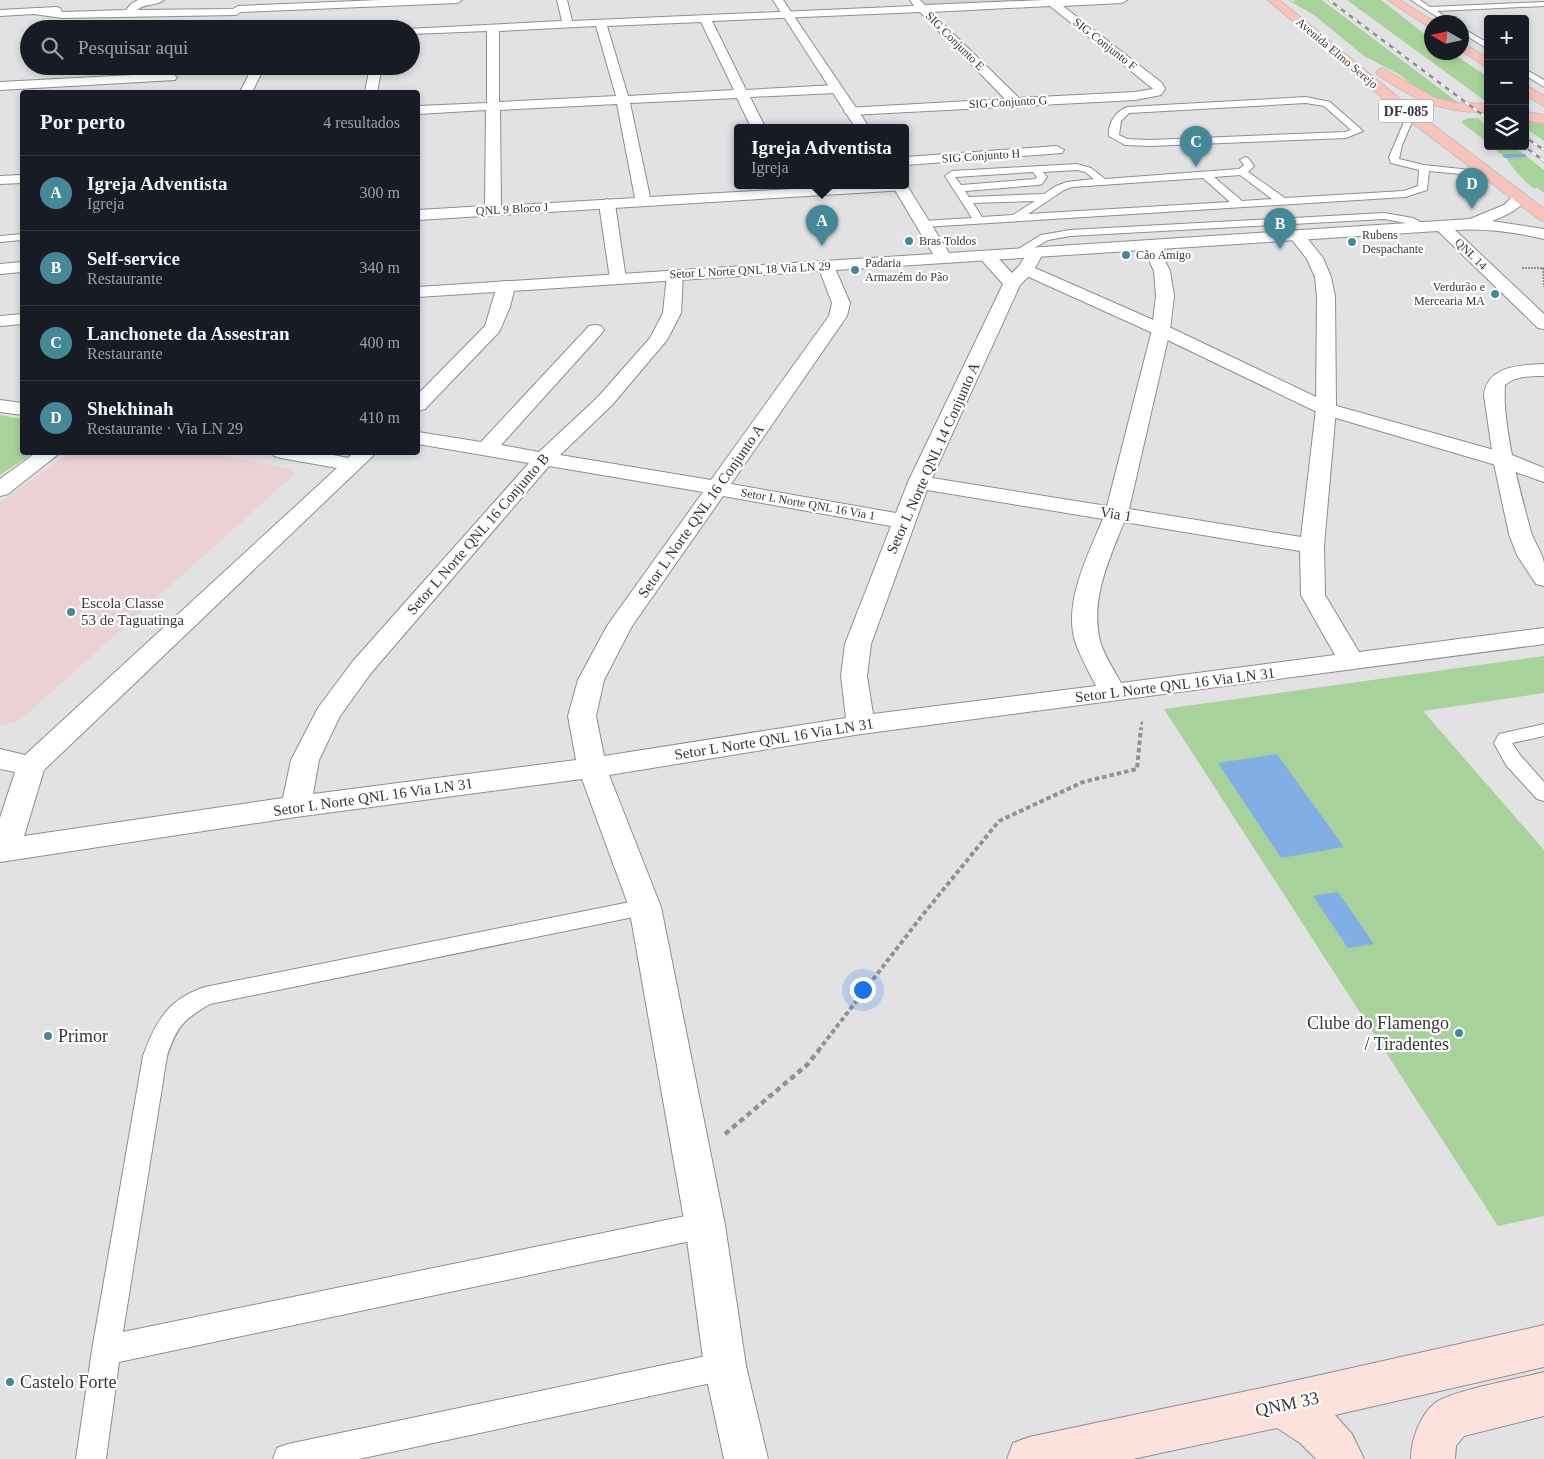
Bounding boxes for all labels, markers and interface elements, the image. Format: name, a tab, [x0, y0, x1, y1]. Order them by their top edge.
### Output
street label: SIG Conjunto E	[923, 9, 987, 73]
street label: SIG Conjunto F	[1070, 15, 1140, 73]
street label: Avenida Elmo Serejo	[1293, 15, 1381, 91]
north arrow	[1424, 15, 1469, 60]
map controls	[1484, 15, 1529, 150]
button: +	[1484, 15, 1529, 60]
search box	[20, 20, 420, 75]
icon: search	[38, 34, 66, 62]
text: Pesquisar aqui	[78, 37, 188, 58]
button: −	[1484, 60, 1529, 105]
street label: SIG Conjunto G	[968, 93, 1048, 111]
road number: DF-085	[1378, 100, 1434, 122]
button: layers	[1484, 105, 1529, 150]
text: Por perto	[40, 110, 125, 134]
text: 4 resultados	[323, 114, 400, 131]
popup	[734, 124, 909, 189]
pin: C	[1180, 126, 1212, 167]
text: Igreja Adventista	[751, 137, 892, 158]
street label: SIG Conjunto H	[941, 146, 1021, 166]
text: Igreja	[751, 159, 789, 176]
pin: D	[1456, 168, 1488, 209]
text: Igreja Adventista	[87, 173, 228, 194]
text: A	[50, 184, 62, 201]
text: 300 m	[360, 184, 400, 201]
text: Igreja	[87, 195, 124, 212]
street label: QNL 9 Bloco J	[475, 200, 549, 218]
pin: A	[806, 205, 838, 246]
pin: B	[1264, 208, 1296, 249]
place label: Rubens Despachante	[1362, 228, 1423, 256]
place label: Bras Toldos	[919, 234, 977, 248]
marker: Bras Toldos	[903, 235, 915, 247]
street label: QNL 14	[1452, 235, 1490, 273]
marker: Rubens Despachante	[1346, 236, 1358, 248]
text: Self-service	[87, 248, 180, 269]
place label: Cão Amigo	[1136, 248, 1191, 262]
marker: Cão Amigo	[1120, 249, 1132, 261]
place label: Padaria Armazém do Pão	[865, 256, 948, 284]
text: B	[51, 259, 61, 276]
text: 340 m	[360, 259, 400, 276]
street label: Setor L Norte QNL 18 Via LN 29	[669, 259, 831, 281]
marker: Padaria Armazém do Pão	[849, 264, 861, 276]
text: Restaurante	[87, 270, 163, 287]
place label: Verdurão e Mercearia MA	[1414, 280, 1485, 308]
marker: Verdurão e Mercearia MA	[1489, 288, 1501, 300]
text: Lanchonete da Assestran	[87, 323, 290, 344]
text: C	[50, 334, 62, 351]
text: 400 m	[360, 334, 400, 351]
text: Restaurante	[87, 345, 163, 362]
street label: Setor L Norte QNL 14 Conjunto A	[883, 360, 983, 556]
text: Shekhinah	[87, 398, 174, 419]
text: D	[50, 409, 62, 426]
text: 410 m	[360, 409, 400, 426]
text: Restaurante · Via LN 29	[87, 420, 243, 437]
street label: Setor L Norte QNL 16 Conjunto A	[635, 421, 767, 601]
street label: Setor L Norte QNL 16 Conjunto B	[404, 450, 552, 618]
street label: Setor L Norte QNL 16 Via 1	[740, 485, 876, 523]
street label: Via 1	[1099, 504, 1133, 524]
place label: Escola Classe 53 de Taguatinga	[81, 595, 184, 628]
marker: Escola Classe 53 de Taguatinga	[65, 606, 77, 618]
street label: Setor L Norte QNL 16 Via LN 31	[1074, 665, 1276, 705]
street label: Setor L Norte QNL 16 Via LN 31	[673, 715, 875, 763]
street label: Setor L Norte QNL 16 Via LN 31	[272, 775, 474, 819]
your location	[850, 977, 876, 1003]
place label: Clube do Flamengo / Tiradentes	[1307, 1013, 1449, 1054]
place label: Primor	[58, 1026, 108, 1046]
marker: Clube do Flamengo / Tiradentes	[1453, 1027, 1465, 1039]
marker: Primor	[42, 1030, 54, 1042]
place label: Castelo Forte	[20, 1372, 117, 1392]
marker: Castelo Forte	[4, 1376, 16, 1388]
street label: QNM 33	[1253, 1388, 1321, 1420]

